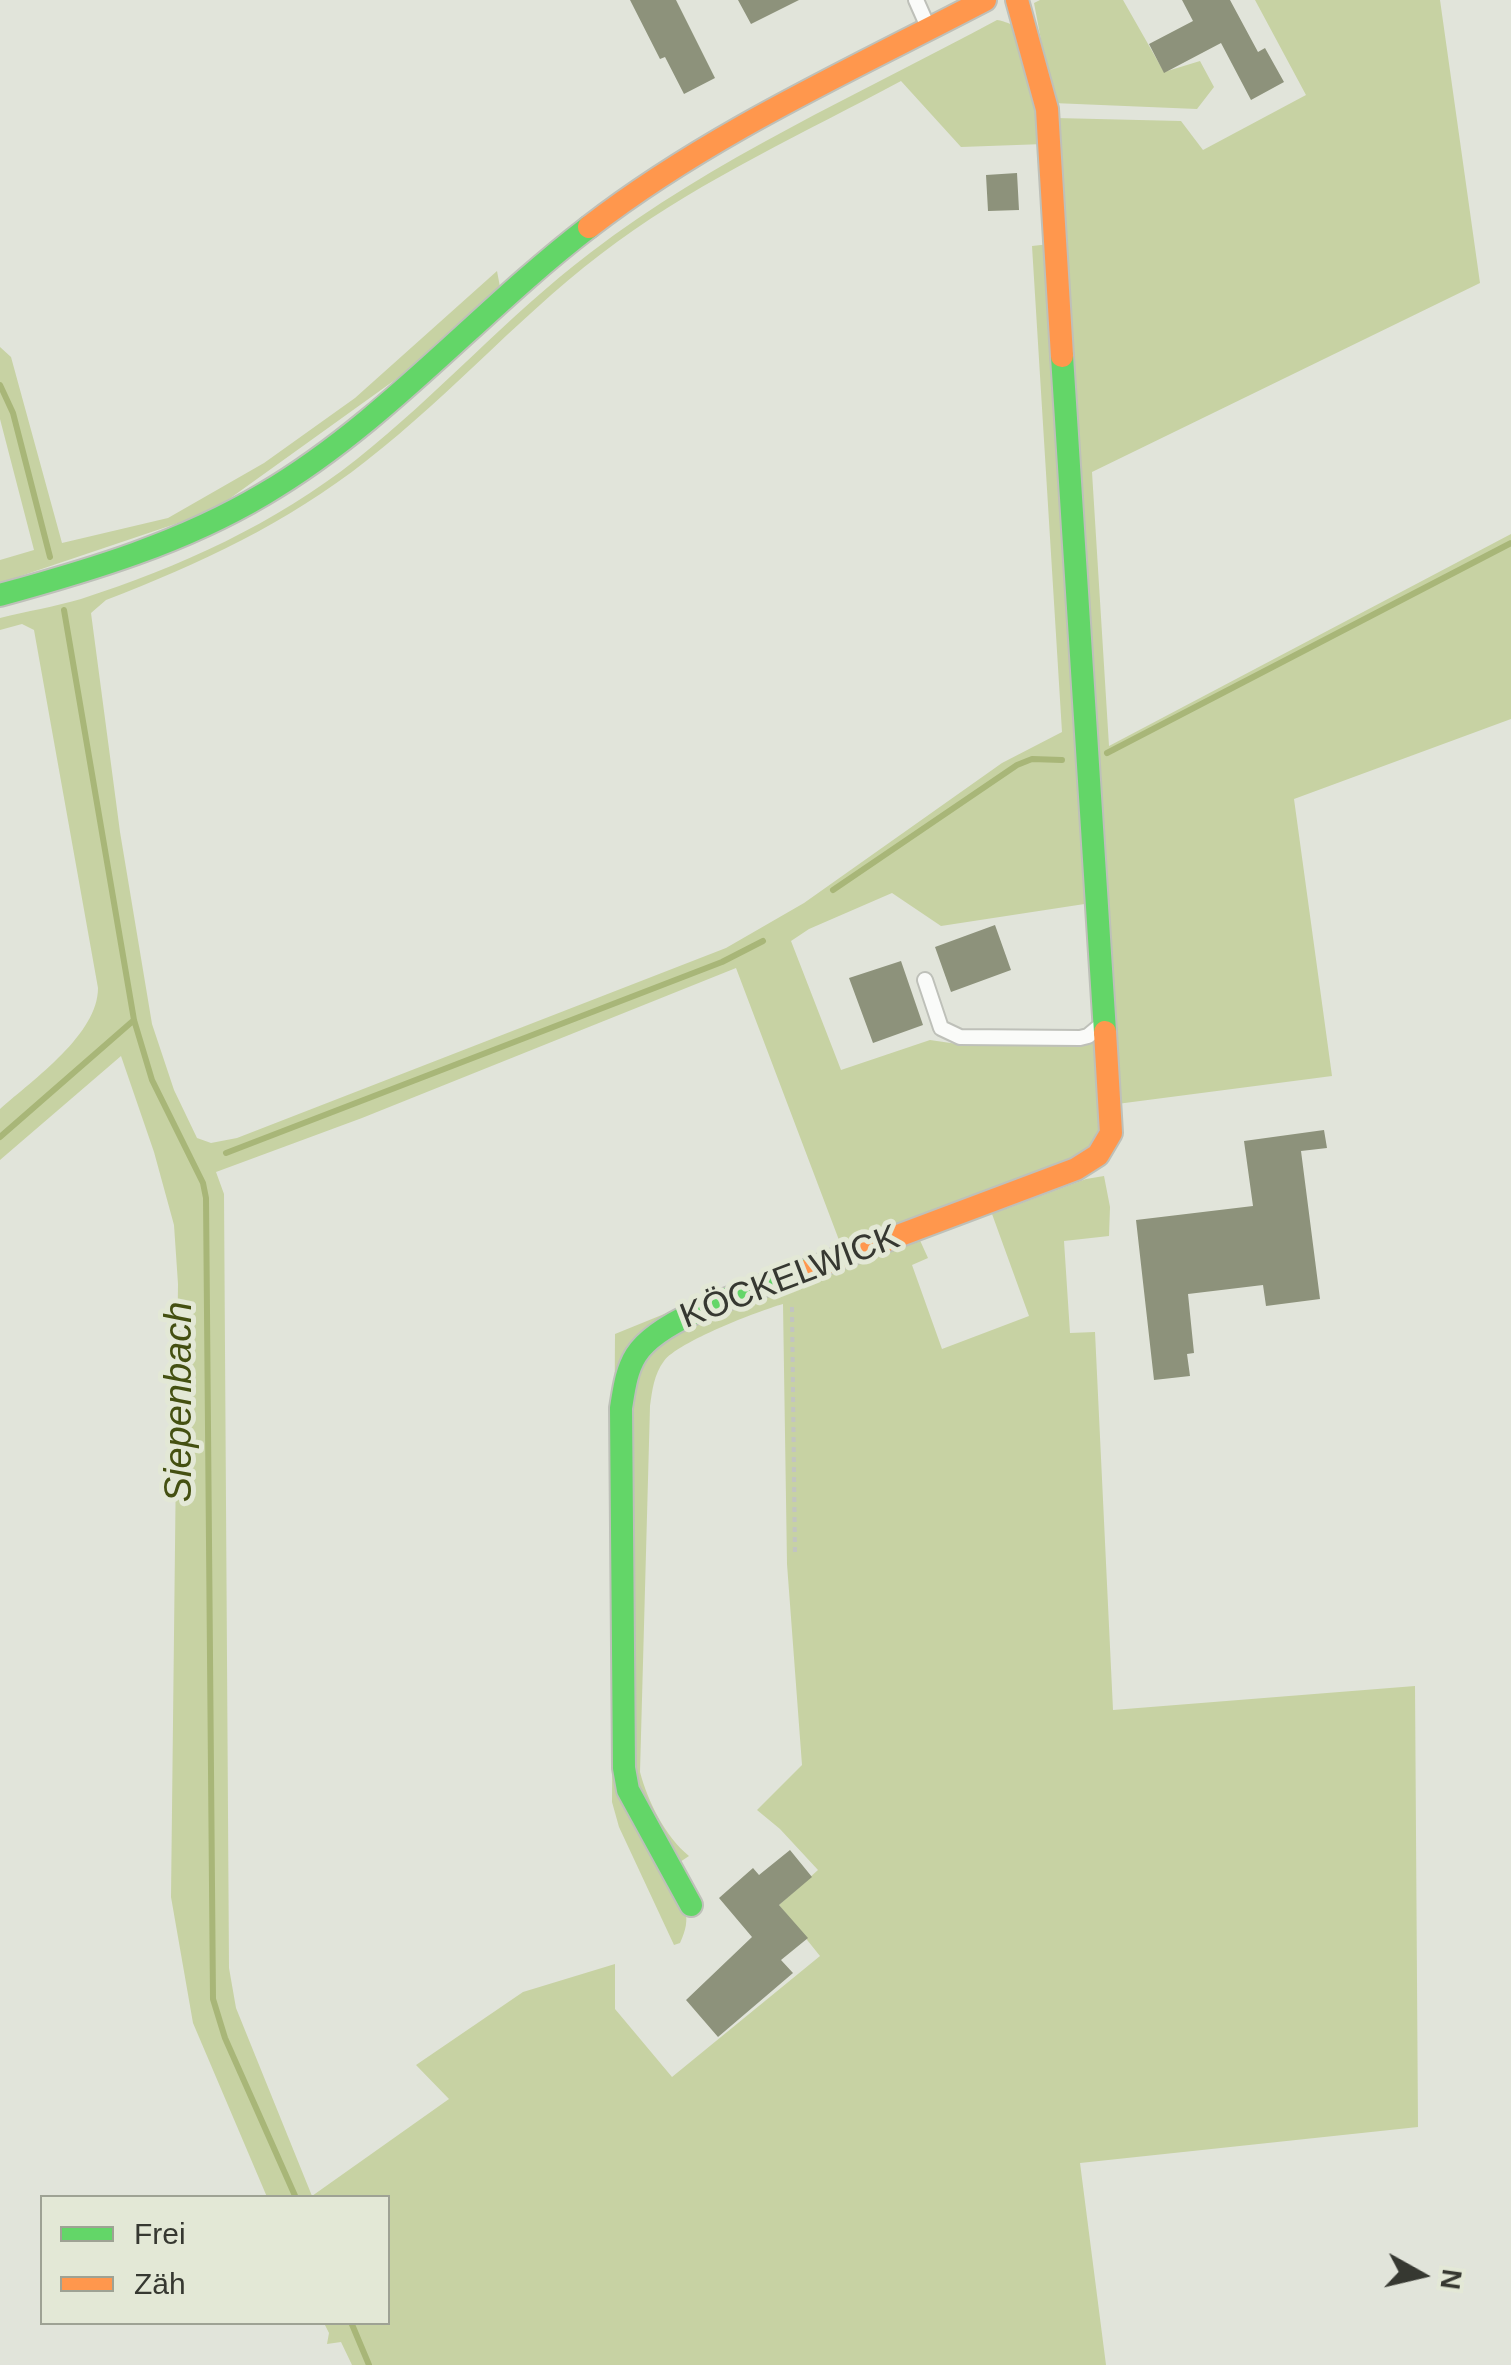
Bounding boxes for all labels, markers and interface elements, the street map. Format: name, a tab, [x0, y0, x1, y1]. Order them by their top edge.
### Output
street label: KÖCKELWICK	[675, 1217, 905, 1339]
water label: Siepenbach	[157, 1302, 203, 1502]
legend	[40, 2195, 390, 2325]
text: Frei	[134, 2217, 186, 2250]
north arrow	[1371, 2225, 1471, 2325]
text: Zäh	[134, 2267, 186, 2300]
text: N	[1434, 2267, 1468, 2291]

